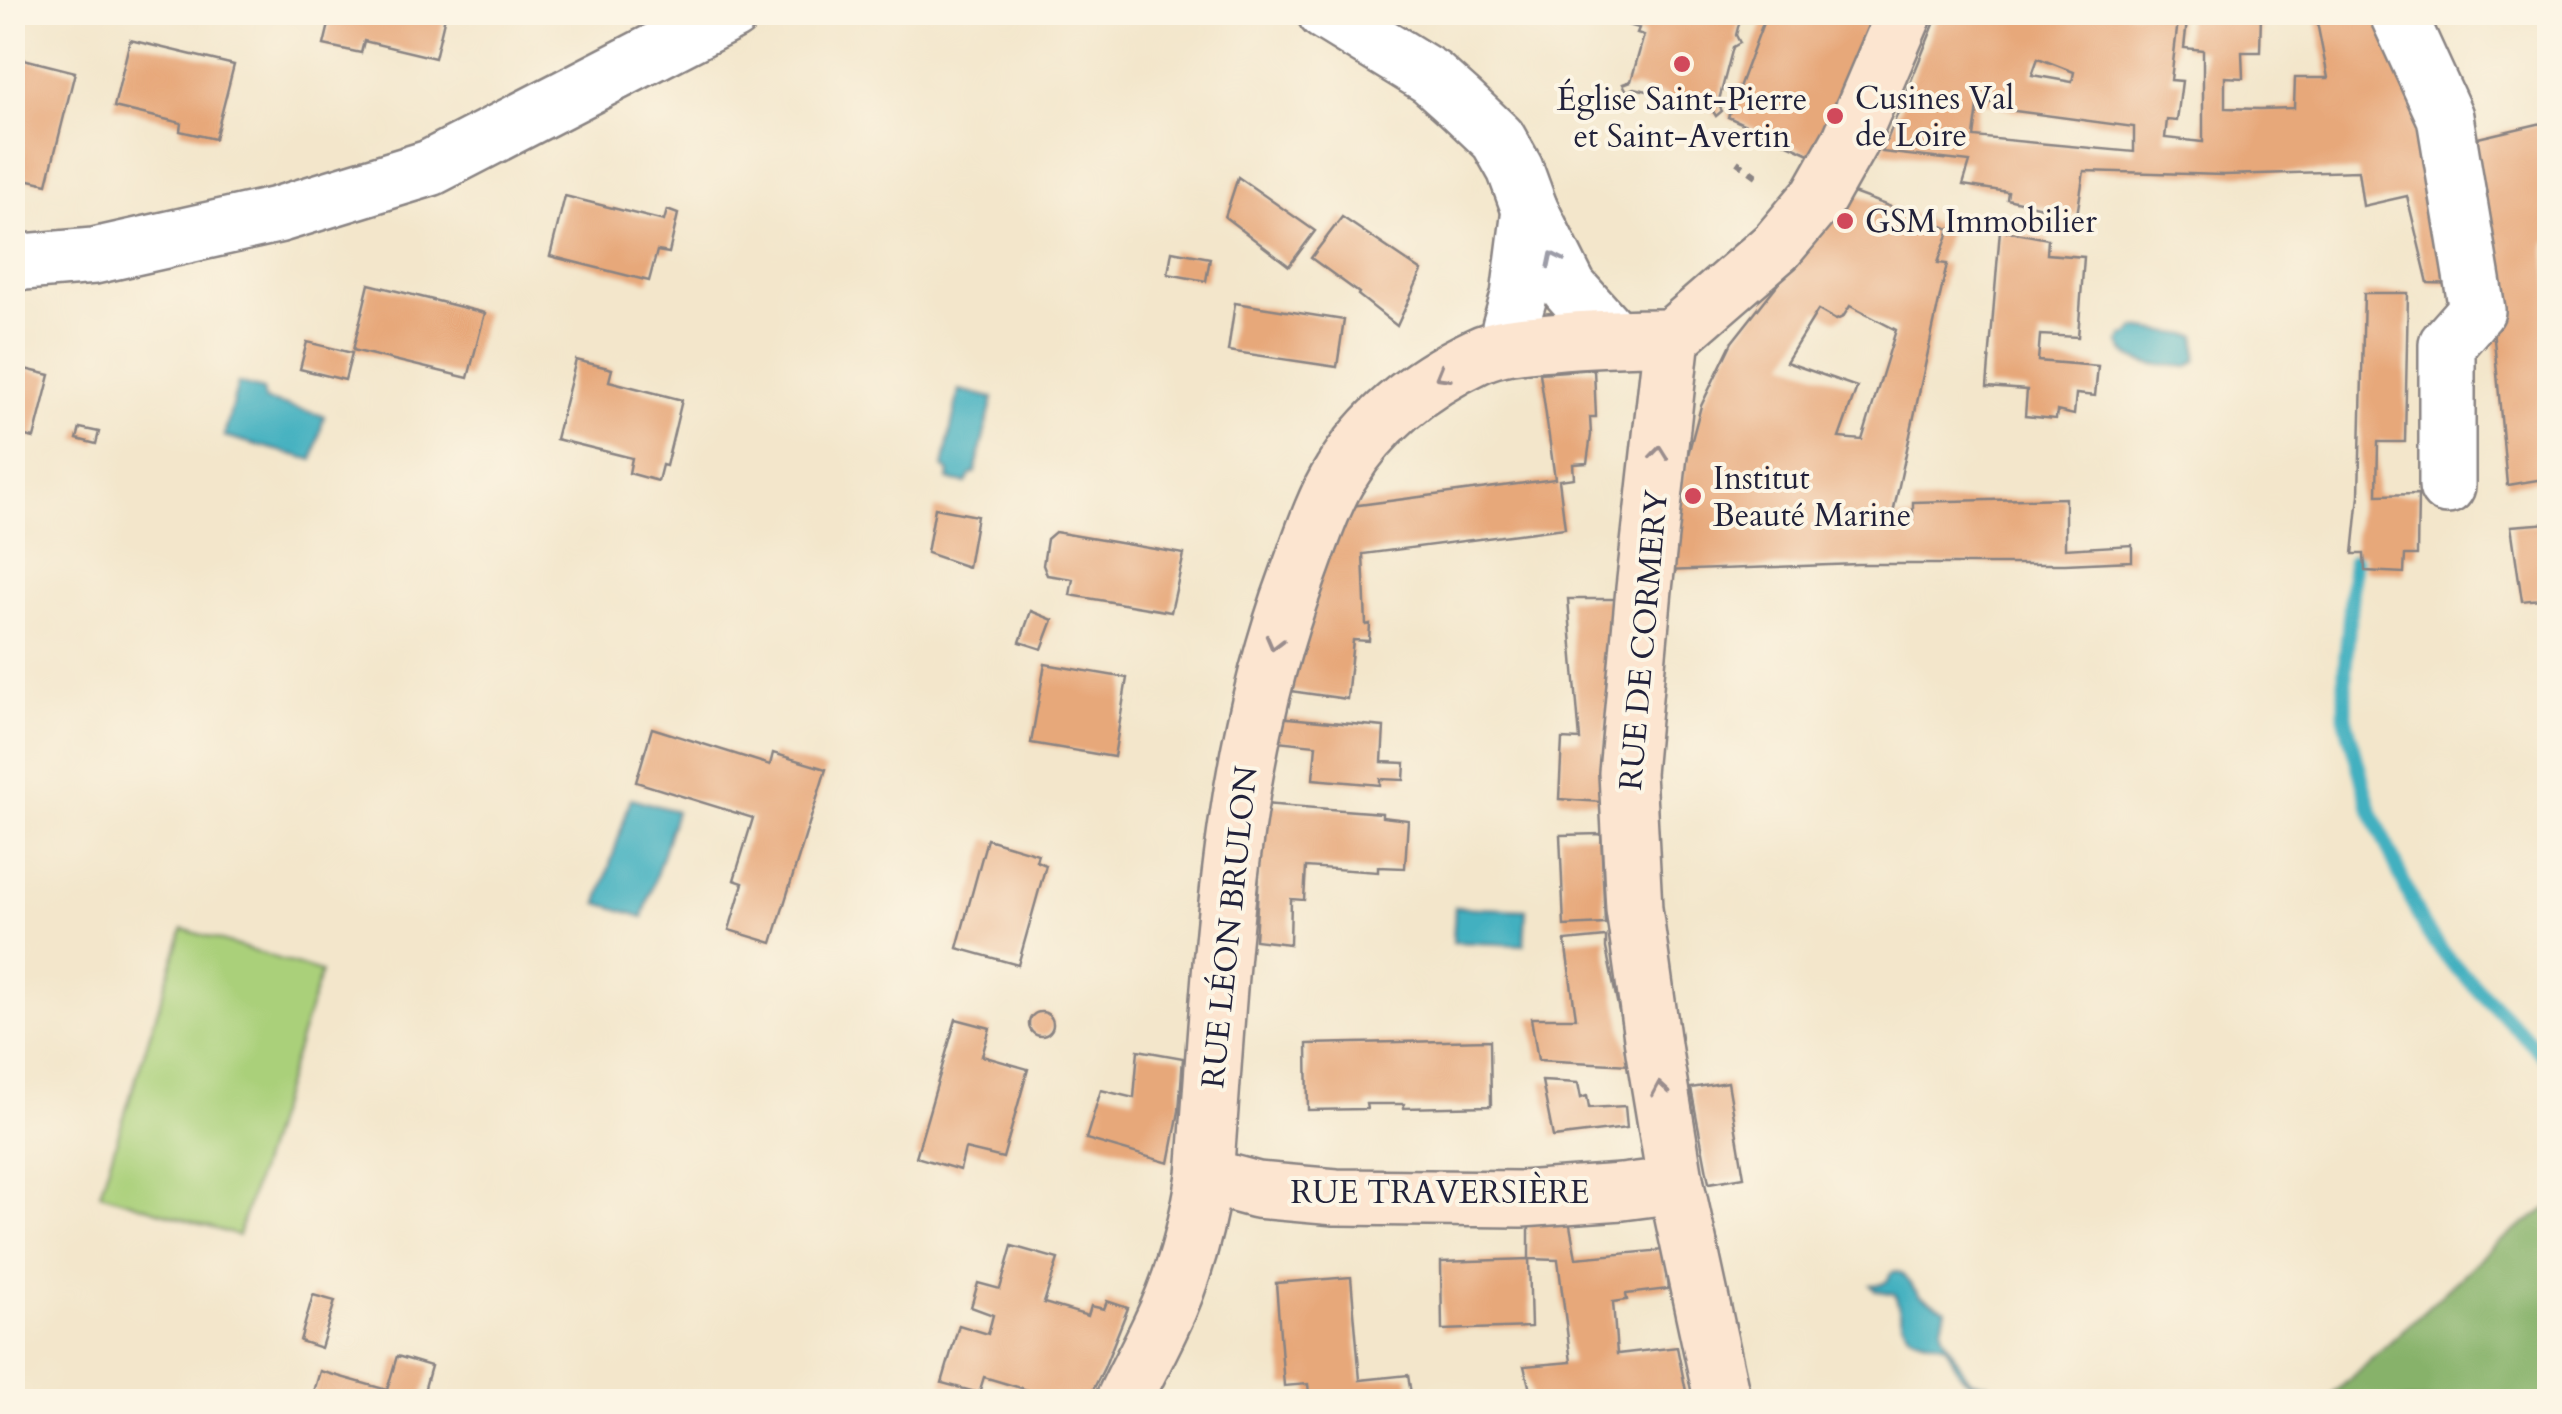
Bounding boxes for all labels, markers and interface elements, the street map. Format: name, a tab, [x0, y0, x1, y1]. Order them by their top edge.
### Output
marker: Église Saint-Pierre et Saint-Avertin	[1671, 53, 1693, 75]
place label: Cusines Val de Loire	[1855, 77, 2014, 158]
place label: Église Saint-Pierre et Saint-Avertin	[1557, 78, 1807, 159]
marker: Cusines Val de Loire	[1824, 105, 1846, 127]
place label: GSM Immobilier	[1865, 200, 2097, 244]
marker: GSM Immobilier	[1834, 210, 1856, 232]
one-way arrow	[1547, 252, 1567, 270]
one-way arrow	[1435, 363, 1453, 383]
one-way arrow	[1648, 444, 1670, 460]
place label: Institut Beauté Marine	[1713, 457, 1911, 538]
marker: Institut Beauté Marine	[1682, 485, 1704, 507]
street label: RUE DE CORMERY	[1609, 488, 1679, 792]
one-way arrow	[1265, 634, 1286, 651]
street label: RUE LÉON BRULON	[1191, 764, 1269, 1090]
one-way arrow	[1650, 1081, 1671, 1097]
street label: RUE TRAVERSIÈRE	[1290, 1171, 1590, 1215]

